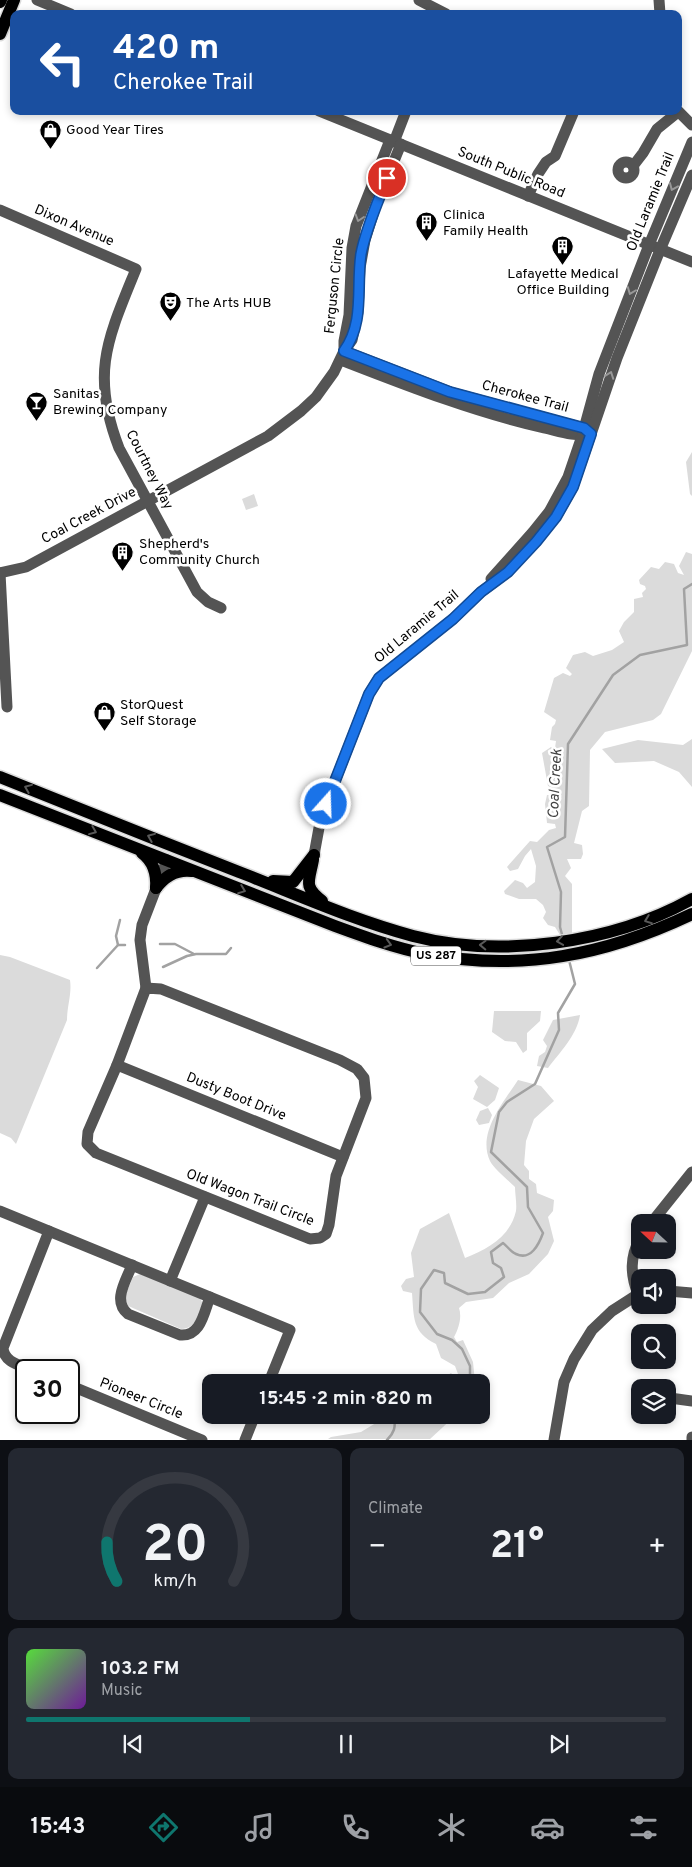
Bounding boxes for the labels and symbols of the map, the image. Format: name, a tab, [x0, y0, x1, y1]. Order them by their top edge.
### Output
shop icon: Good Year Tires	[38, 118, 62, 149]
place label: Good Year Tires	[66, 122, 164, 139]
street label: South Public Road	[455, 144, 567, 202]
street label: Old Laramie Trail	[623, 150, 679, 254]
pin	[366, 157, 408, 199]
one-way arrow	[669, 182, 679, 191]
street label: Dixon Avenue	[32, 202, 116, 250]
place label: Clinica Family Health	[443, 207, 528, 240]
building icon: Clinica Family Health	[415, 211, 439, 242]
one-way arrow	[355, 213, 365, 222]
building icon: Lafayette Medical Office Building	[551, 234, 575, 265]
street label: Ferguson Circle	[322, 237, 348, 335]
place label: Lafayette Medical Office Building	[507, 266, 619, 299]
one-way arrow	[627, 286, 637, 295]
theatre icon: The Arts HUB	[158, 291, 182, 322]
place label: The Arts HUB	[186, 295, 271, 312]
one-way arrow	[604, 371, 614, 380]
street label: Cherokee Trail	[480, 377, 570, 417]
place label: Sanitas Brewing Company	[53, 386, 167, 419]
bar icon: Sanitas Brewing Company	[25, 390, 49, 421]
street label: Courtney Way	[122, 427, 176, 513]
street label: Coal Creek Drive	[39, 484, 139, 548]
place label: Shepherd's Community Church	[139, 536, 260, 569]
building icon: Shepherd's Community Church	[111, 540, 135, 571]
street label: Old Laramie Trail	[371, 587, 463, 667]
place label: StorQuest Self Storage	[120, 697, 197, 730]
shop icon: StorQuest Self Storage	[92, 701, 116, 732]
water label: Coal Creek	[545, 748, 567, 819]
position arrow	[299, 777, 351, 829]
one-way arrow	[24, 784, 33, 794]
one-way arrow	[88, 825, 97, 836]
one-way arrow	[147, 833, 156, 843]
one-way arrow	[237, 884, 246, 894]
one-way arrow	[644, 913, 653, 924]
one-way arrow	[555, 935, 563, 946]
one-way arrow	[384, 939, 392, 949]
one-way arrow	[478, 940, 486, 951]
road number: US 287	[411, 946, 461, 966]
street label: Dusty Boot Drive	[184, 1069, 288, 1125]
street label: Old Wagon Trail Circle	[184, 1166, 316, 1230]
north arrow	[631, 1214, 676, 1259]
speed limit sign: 30	[15, 1359, 80, 1424]
street label: Pioneer Circle	[97, 1375, 185, 1423]

